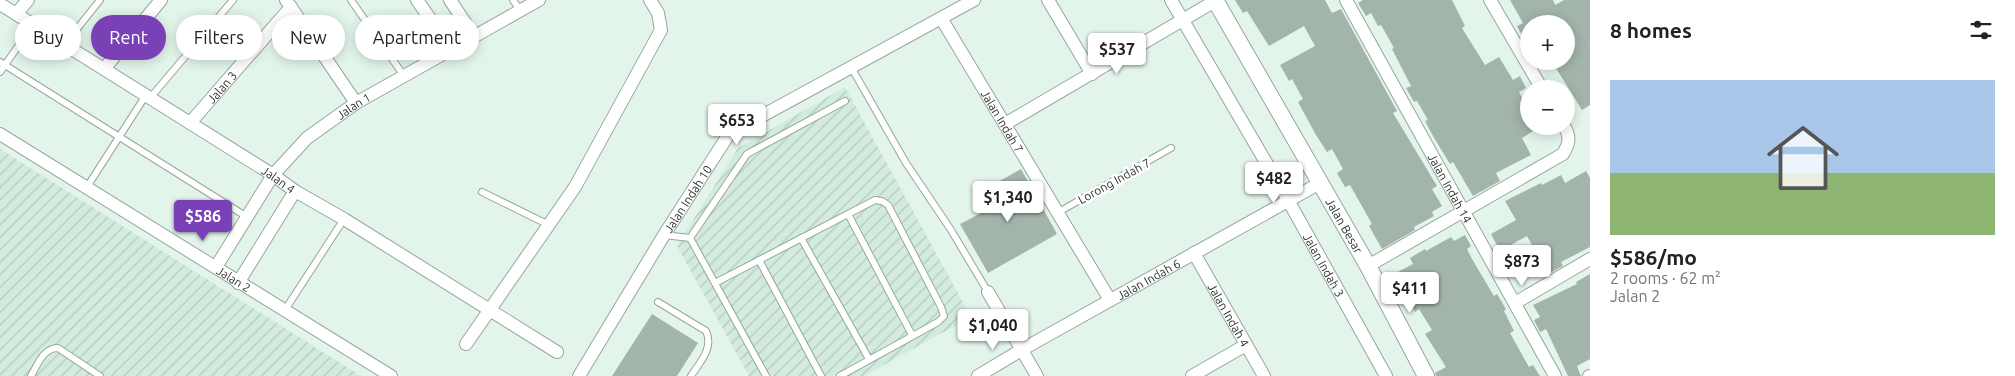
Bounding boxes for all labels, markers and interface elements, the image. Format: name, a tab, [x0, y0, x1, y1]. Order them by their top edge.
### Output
chip: Buy	[15, 15, 81, 60]
chip: Rent	[91, 15, 166, 60]
chip: Filters	[176, 15, 262, 60]
chip: New	[272, 15, 345, 60]
chip: Apartment	[355, 15, 479, 60]
map controls	[1520, 15, 1575, 135]
button: +	[1520, 15, 1575, 70]
icon: filters	[1967, 16, 1995, 44]
text: 8 homes	[1610, 18, 1692, 42]
pin: $537	[1087, 32, 1147, 75]
text: $537	[1099, 40, 1135, 58]
street label: Jalan 3	[204, 68, 239, 105]
button: −	[1520, 80, 1575, 135]
street label: Jalan Indah 7	[979, 87, 1026, 155]
street label: Jalan 1	[334, 90, 372, 121]
pin: $653	[707, 104, 767, 146]
text: $653	[719, 111, 755, 129]
icon: home	[1758, 113, 1848, 203]
street label: Jalan Indah 14	[1426, 151, 1475, 225]
street label: Lorong Indah 7	[1076, 156, 1152, 206]
street label: Jalan Indah 10	[661, 162, 714, 235]
pin: $482	[1244, 162, 1304, 204]
street label: Jalan 4	[259, 163, 298, 196]
text: $482	[1256, 169, 1292, 187]
pin: $1,340	[967, 180, 1049, 223]
text: $1,340	[983, 188, 1033, 206]
street label: Jalan Besar	[1324, 196, 1366, 256]
pin: $586	[173, 200, 233, 242]
text: $586	[185, 207, 221, 225]
street label: Jalan Indah 3	[1301, 231, 1347, 299]
pin: $873	[1492, 244, 1552, 287]
text: $586/mo	[1610, 245, 1697, 269]
text: $873	[1504, 252, 1540, 270]
street label: Jalan Indah 6	[1114, 256, 1182, 302]
street label: Jalan 2	[214, 263, 253, 294]
text: 2 rooms · 62 m²	[1610, 269, 1721, 287]
pin: $411	[1380, 272, 1440, 314]
text: $411	[1392, 279, 1428, 297]
street label: Jalan Indah 4	[1206, 281, 1252, 349]
text: Jalan 2	[1610, 287, 1660, 305]
pin: $1,040	[952, 308, 1034, 351]
text: $1,040	[968, 316, 1018, 334]

